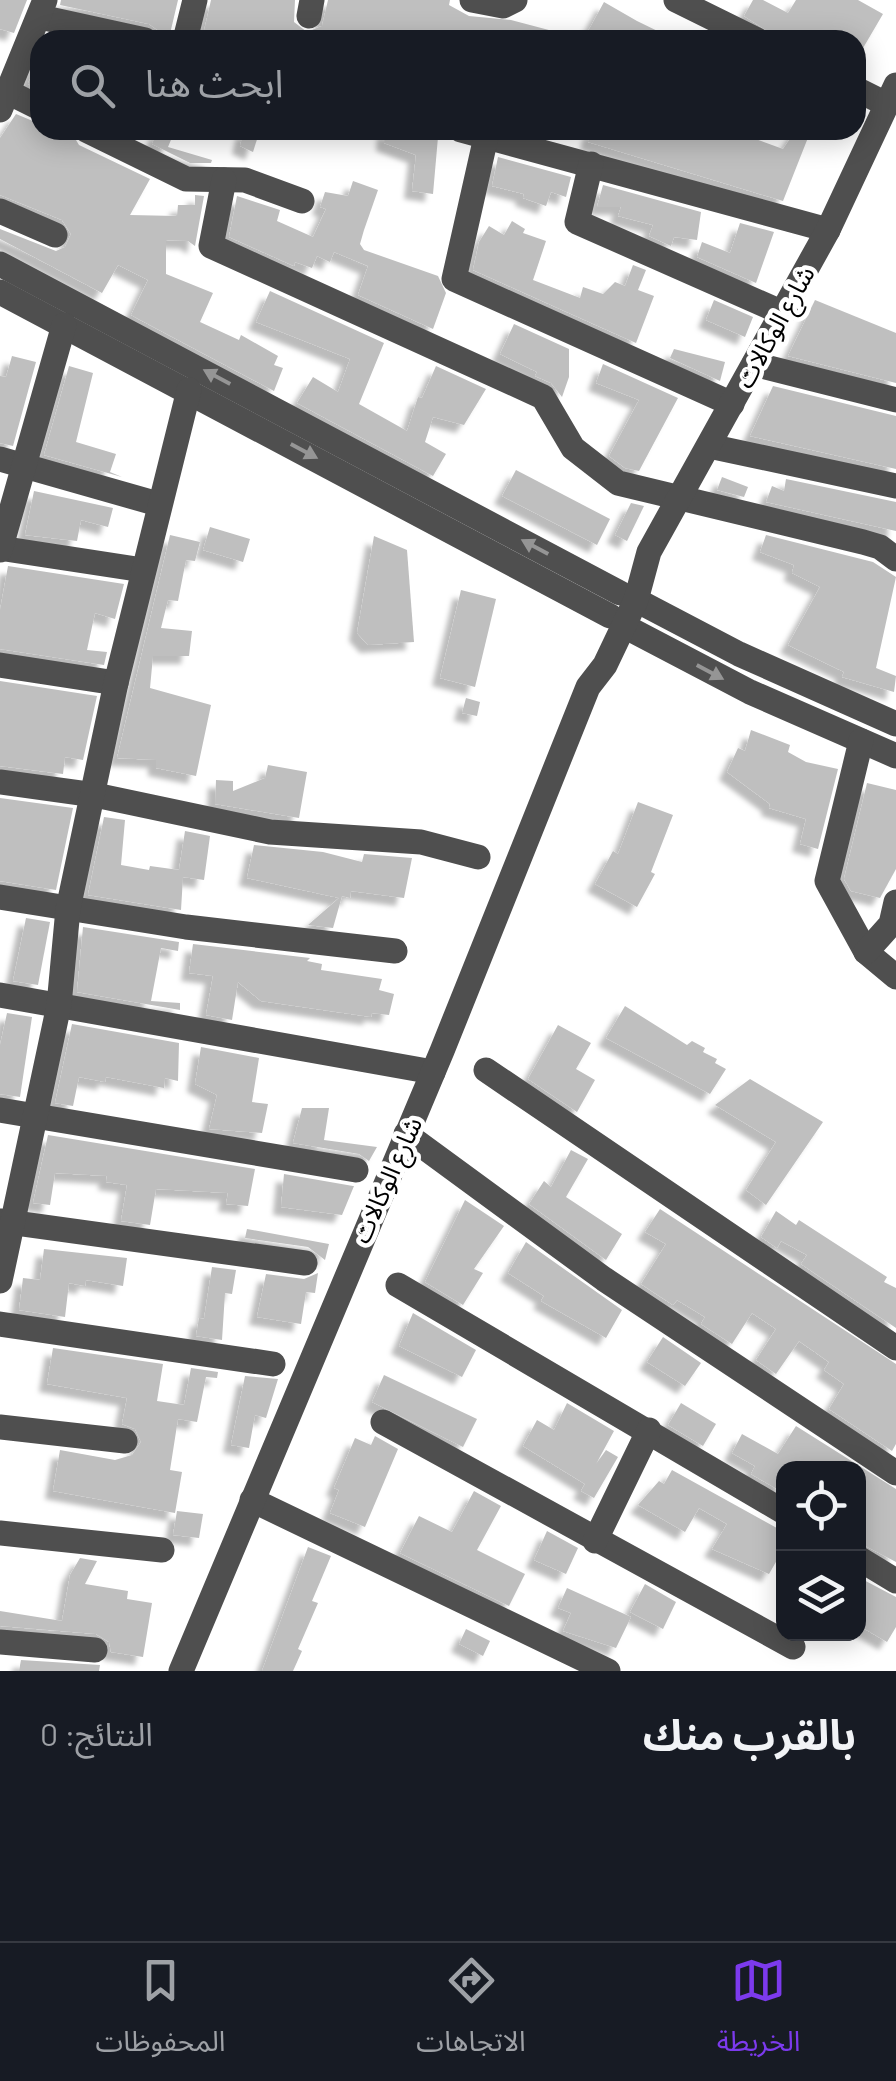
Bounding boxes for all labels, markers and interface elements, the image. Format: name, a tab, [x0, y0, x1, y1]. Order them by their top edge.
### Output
search box	[30, 30, 866, 140]
icon: search	[65, 58, 120, 113]
text: ابحث هنا	[145, 59, 284, 105]
street label: شارع الوكالات	[728, 260, 824, 395]
one-way arrow	[203, 368, 232, 385]
one-way arrow	[289, 442, 318, 459]
one-way arrow	[520, 539, 549, 556]
one-way arrow	[696, 663, 725, 680]
street label: شارع الوكالات	[345, 1112, 432, 1249]
map controls	[776, 1461, 866, 1641]
button: locate	[776, 1461, 866, 1551]
button: layers	[776, 1551, 866, 1641]
text: بالقرب منك	[643, 1708, 856, 1758]
text: النتائج: 0	[40, 1714, 153, 1752]
tab: المحفوظات	[95, 1953, 225, 2072]
tab: الاتجاهات	[416, 1953, 526, 2072]
tab: الخريطة	[717, 1953, 801, 2072]

